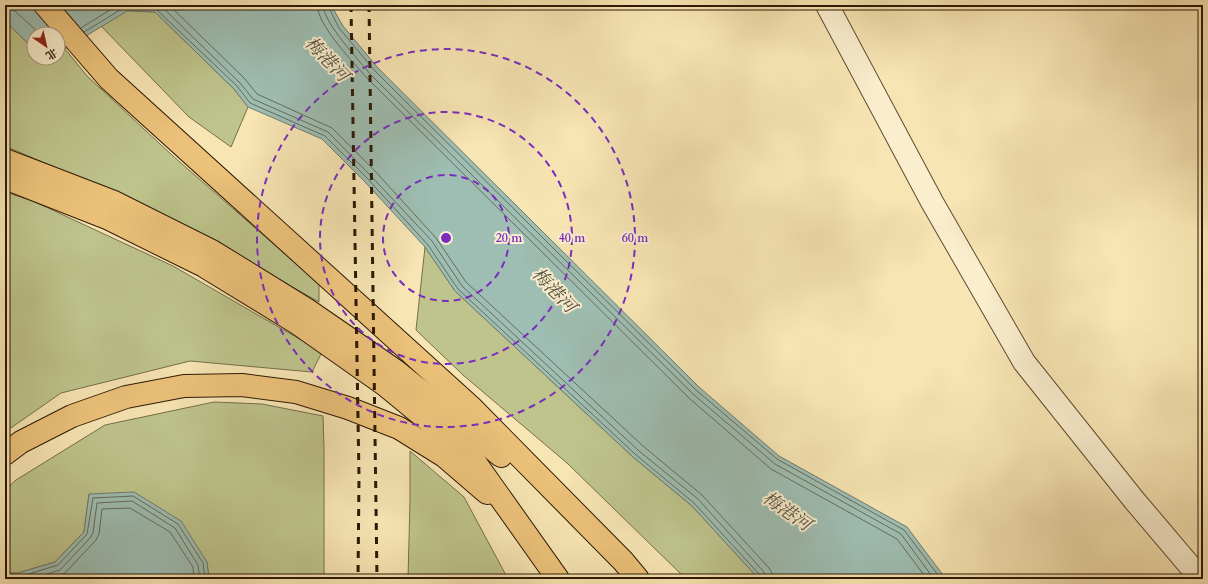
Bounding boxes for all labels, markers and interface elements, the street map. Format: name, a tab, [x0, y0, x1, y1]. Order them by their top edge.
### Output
north arrow	[26, 26, 66, 66]
water label: 梅港河	[299, 31, 356, 90]
text: 北	[43, 45, 60, 63]
text: 20 m	[496, 230, 523, 246]
text: 40 m	[559, 230, 586, 246]
text: 60 m	[622, 230, 649, 246]
centre of rings	[439, 231, 453, 245]
water label: 梅港河	[526, 262, 583, 321]
water label: 梅港河	[757, 486, 818, 539]

